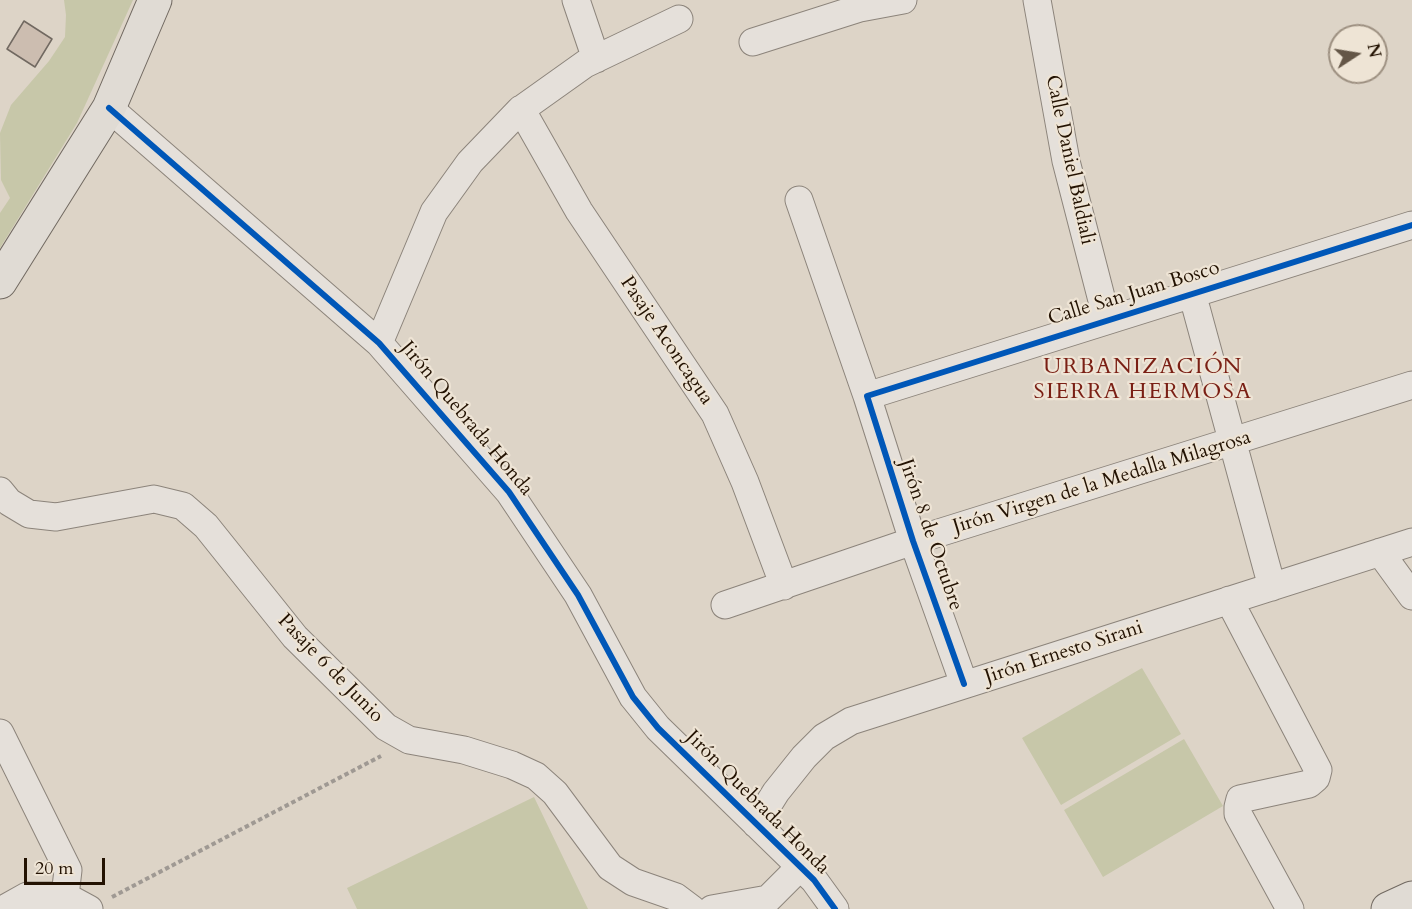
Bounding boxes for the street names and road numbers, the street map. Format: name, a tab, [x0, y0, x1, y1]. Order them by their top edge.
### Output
street label: Calle Daniel Baldiali	[1039, 73, 1099, 247]
street label: Calle San Juan Bosco	[1045, 256, 1223, 332]
street label: Pasaje Aconcagua	[614, 272, 718, 410]
street label: Jirón Quebrada Honda	[394, 337, 538, 501]
street label: Jirón Virgen de la Medalla Milagrosa	[950, 426, 1254, 540]
street label: Jirón 8 de Octubre	[893, 456, 967, 614]
street label: Pasaje 6 de Junio	[272, 610, 388, 728]
street label: Jirón Ernesto Sirani	[982, 616, 1146, 690]
street label: Jirón Quebrada Honda	[680, 726, 834, 880]

